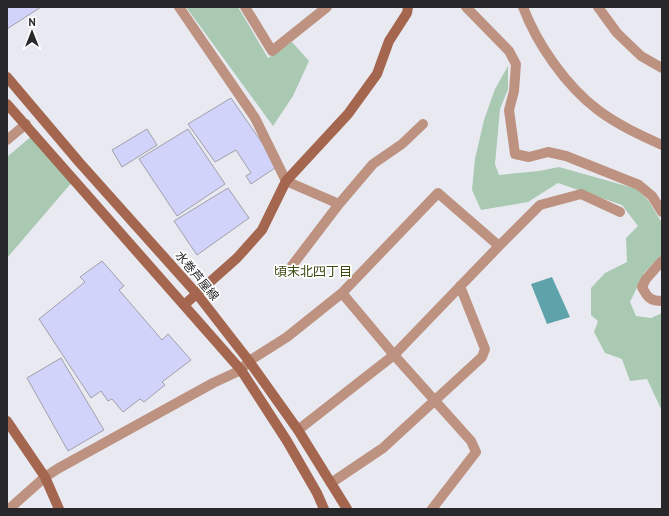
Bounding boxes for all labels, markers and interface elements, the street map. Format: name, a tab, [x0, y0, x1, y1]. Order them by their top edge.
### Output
north arrow	[12, 12, 52, 52]
text: N	[28, 15, 36, 29]
street label: 水巻芦屋線	[172, 248, 222, 303]
district label: 頃末北四丁目	[274, 263, 352, 280]

